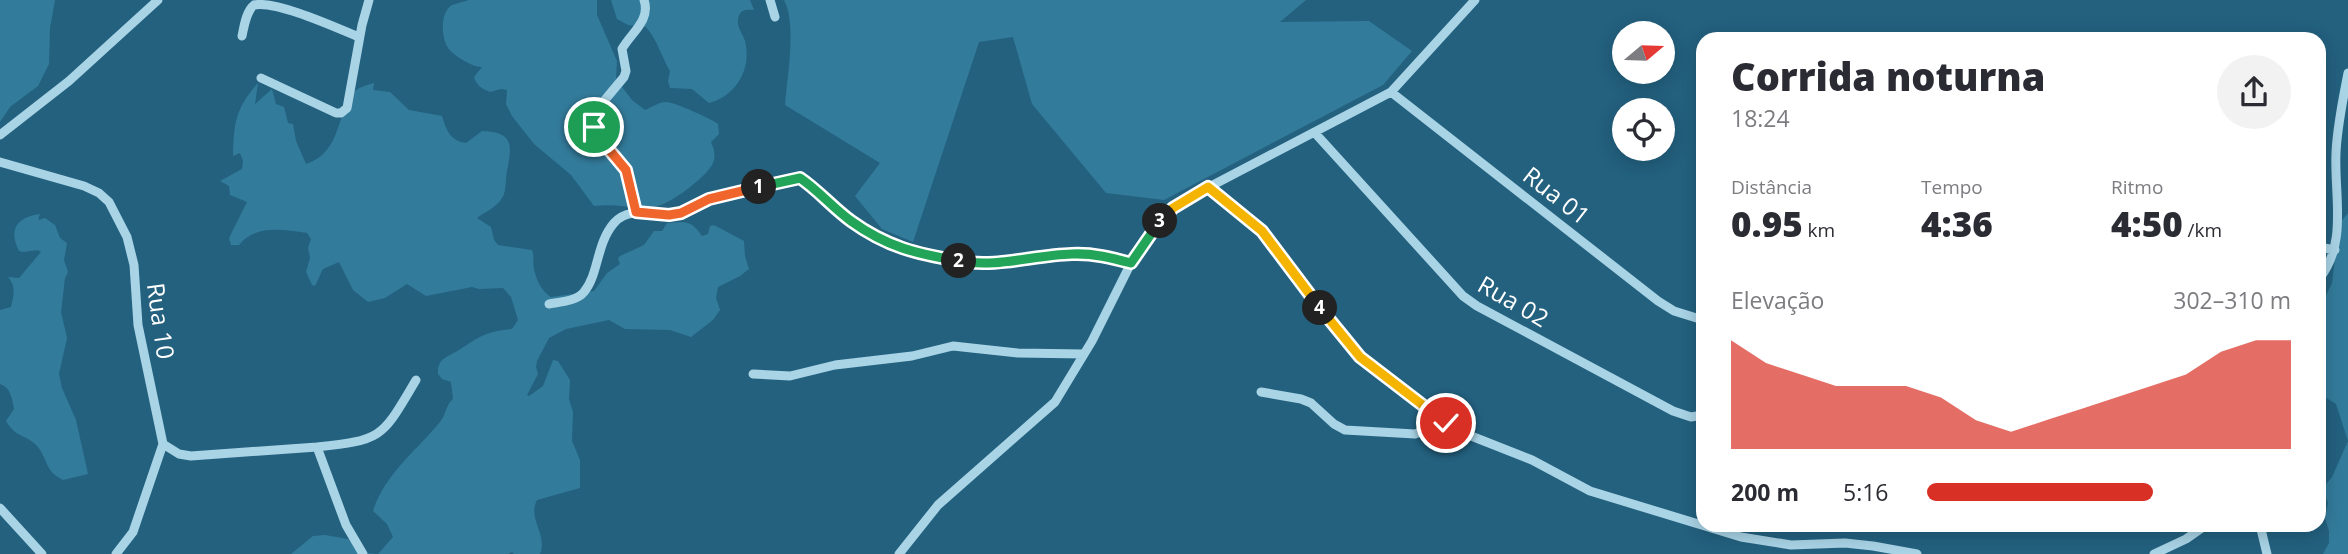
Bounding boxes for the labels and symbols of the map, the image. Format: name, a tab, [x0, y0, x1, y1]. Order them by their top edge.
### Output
north arrow	[1612, 21, 1675, 84]
pin	[564, 97, 624, 157]
street label: Rua 01	[1517, 158, 1597, 231]
pin: 1	[742, 170, 776, 204]
pin: 3	[1142, 204, 1178, 238]
pin: 2	[942, 244, 976, 278]
street label: Rua 02	[1472, 267, 1555, 334]
street label: Rua 10	[140, 281, 183, 361]
pin: 4	[1302, 290, 1338, 326]
pin	[1416, 393, 1476, 453]

